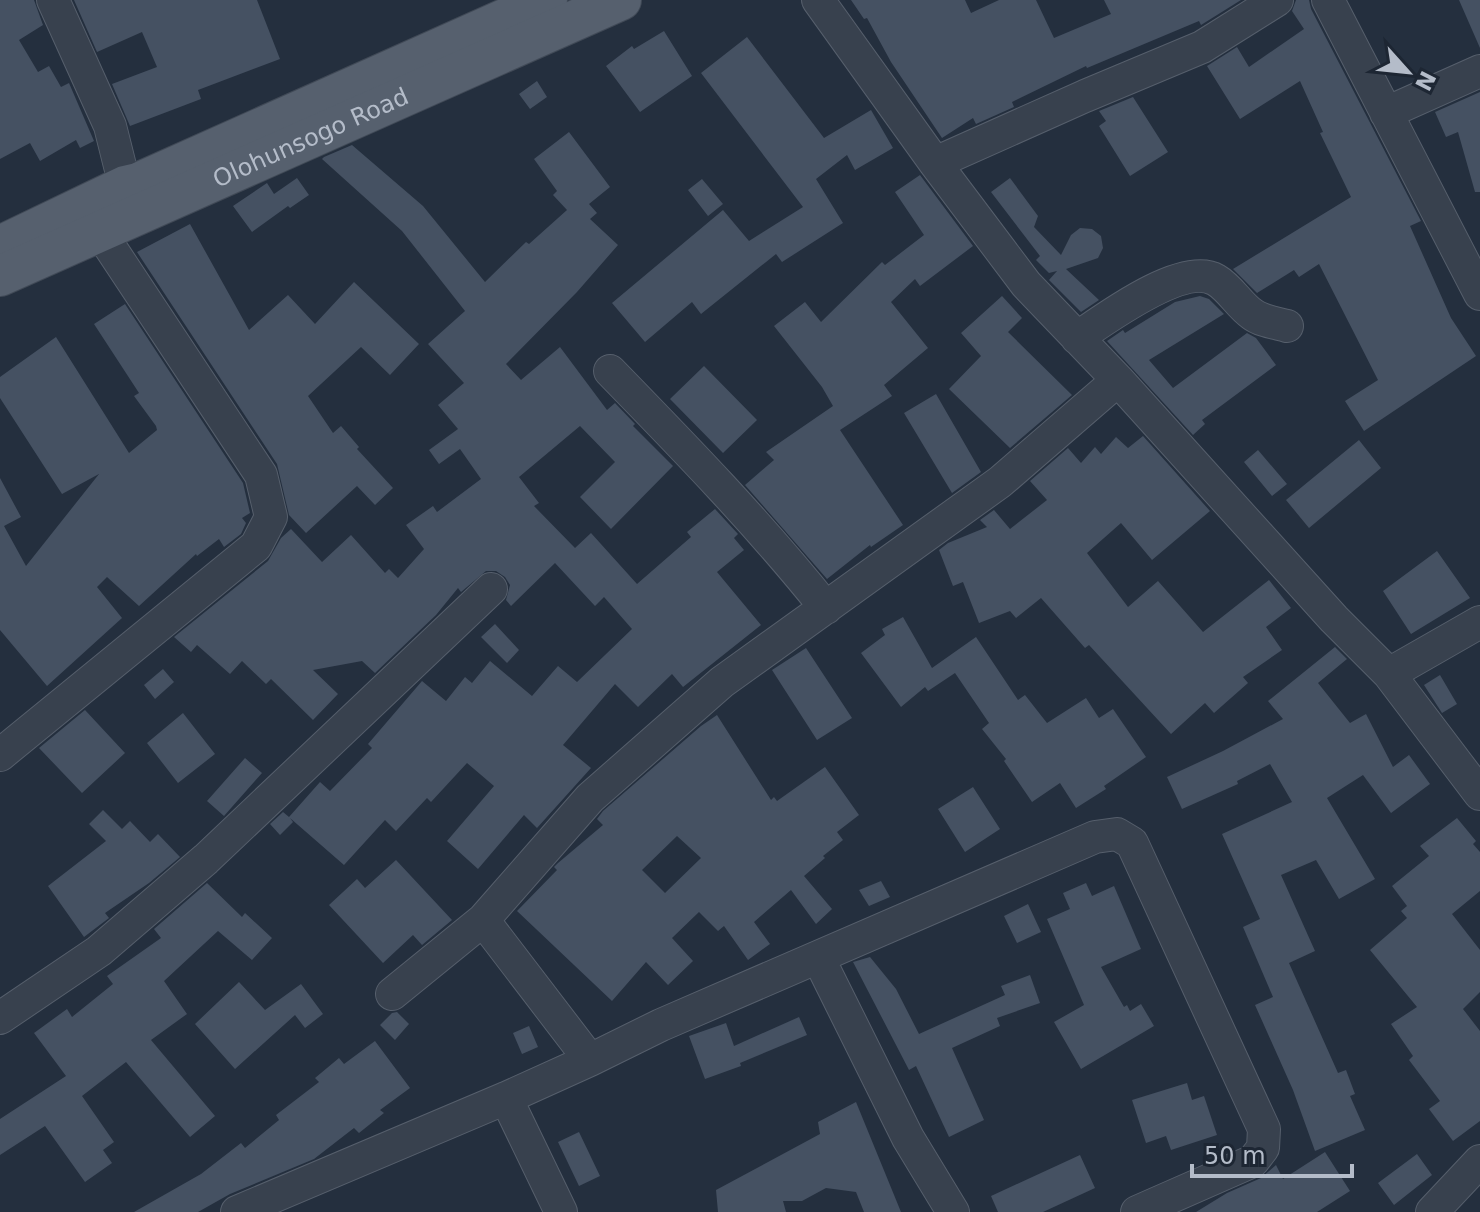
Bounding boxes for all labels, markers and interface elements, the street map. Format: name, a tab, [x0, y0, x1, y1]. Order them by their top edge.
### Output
north arrow	[1368, 32, 1448, 112]
text: N	[1410, 67, 1441, 95]
street label: Olohunsogo Road	[209, 82, 413, 194]
scale bar	[1192, 1128, 1352, 1178]
text: 50 m	[1204, 1142, 1266, 1170]

